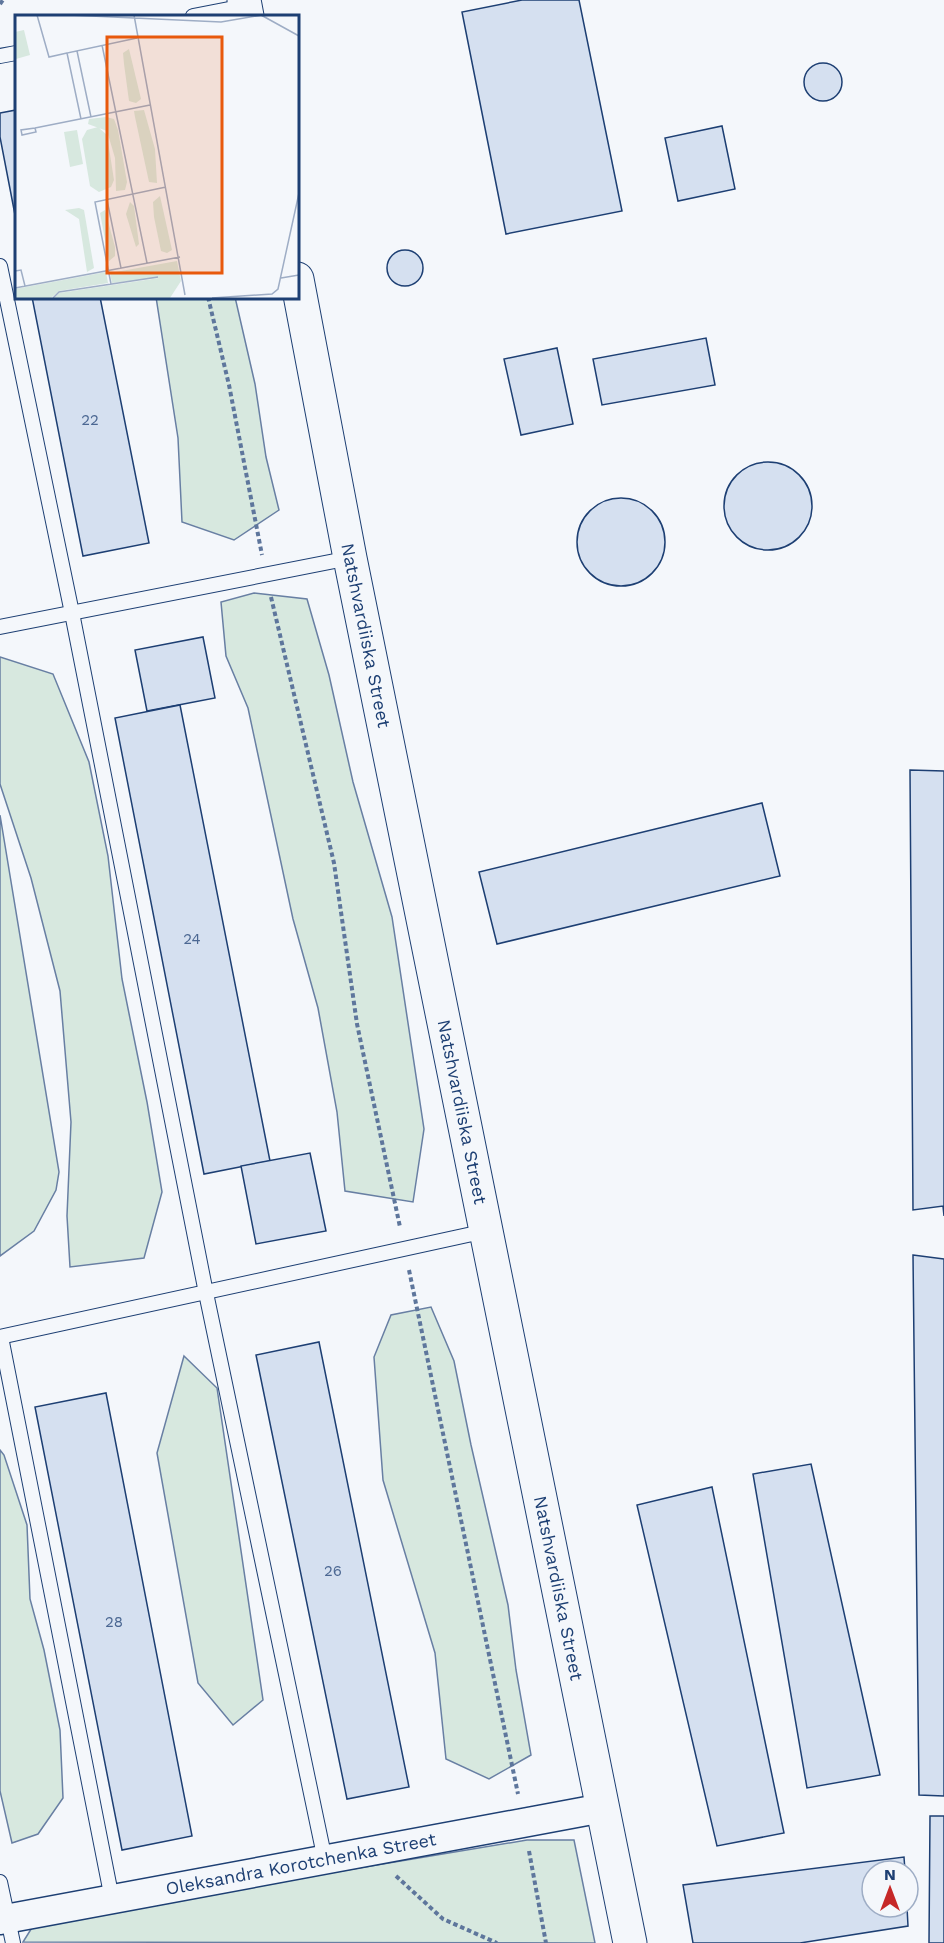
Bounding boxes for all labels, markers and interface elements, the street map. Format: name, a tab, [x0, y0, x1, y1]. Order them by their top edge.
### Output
inset map	[15, 15, 298, 298]
house number: 22	[81, 411, 99, 429]
street label: Natshvardiiska Street	[337, 541, 395, 730]
house number: 24	[183, 930, 201, 948]
street label: Natshvardiiska Street	[434, 1018, 491, 1206]
street label: Natshvardiiska Street	[530, 1494, 588, 1683]
house number: 26	[324, 1562, 342, 1580]
house number: 28	[105, 1613, 123, 1631]
street label: Oleksandra Korotchenka Street	[164, 1828, 438, 1899]
north arrow	[860, 1859, 920, 1919]
text: N	[884, 1865, 896, 1884]

